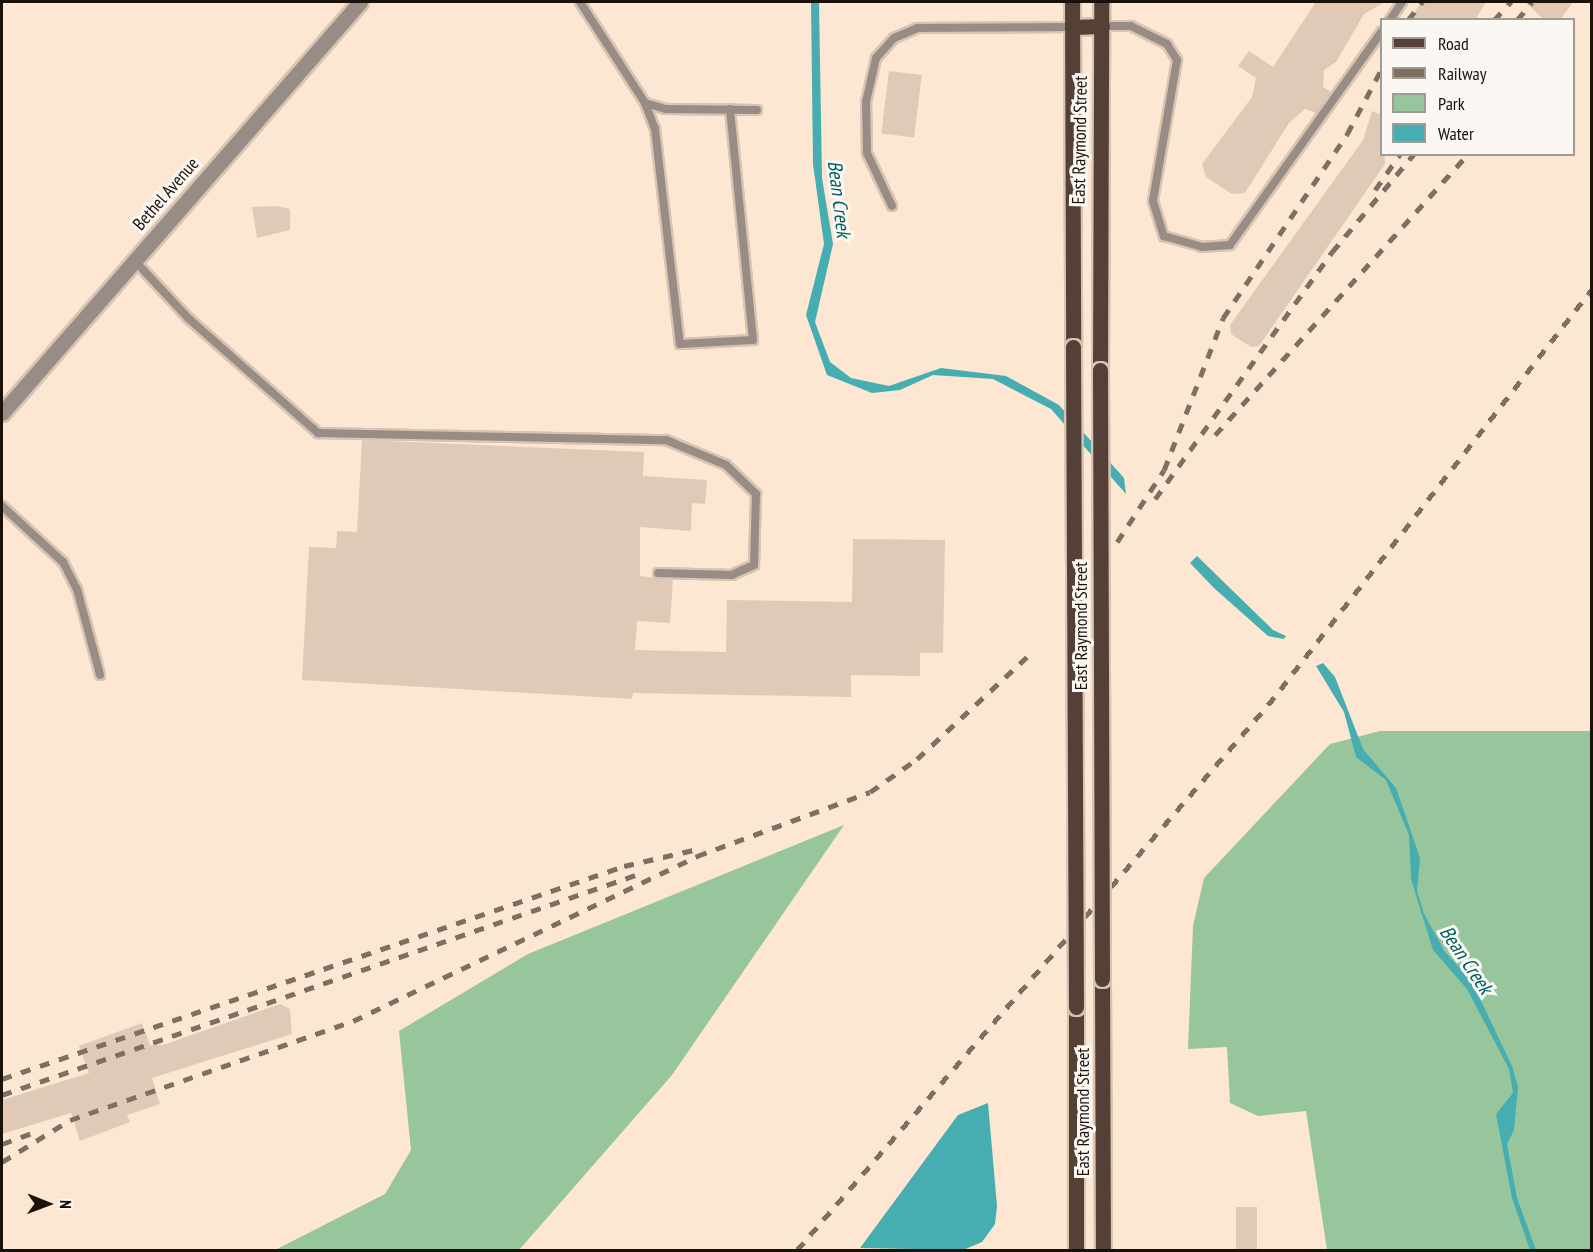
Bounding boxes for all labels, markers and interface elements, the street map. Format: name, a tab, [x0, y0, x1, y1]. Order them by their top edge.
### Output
legend	[1380, 18, 1575, 156]
text: Road	[1438, 32, 1469, 55]
text: Railway	[1438, 62, 1487, 85]
street label: East Raymond Street	[1068, 75, 1092, 205]
text: Park	[1438, 92, 1465, 115]
text: Water	[1438, 122, 1474, 145]
street label: Bethel Avenue	[128, 153, 204, 235]
water label: Bean Creek	[822, 159, 856, 239]
street label: East Raymond Street	[1070, 562, 1092, 690]
water label: Bean Creek	[1434, 921, 1498, 999]
street label: East Raymond Street	[1072, 1048, 1094, 1176]
north arrow	[18, 1174, 78, 1234]
text: N	[56, 1200, 76, 1209]

